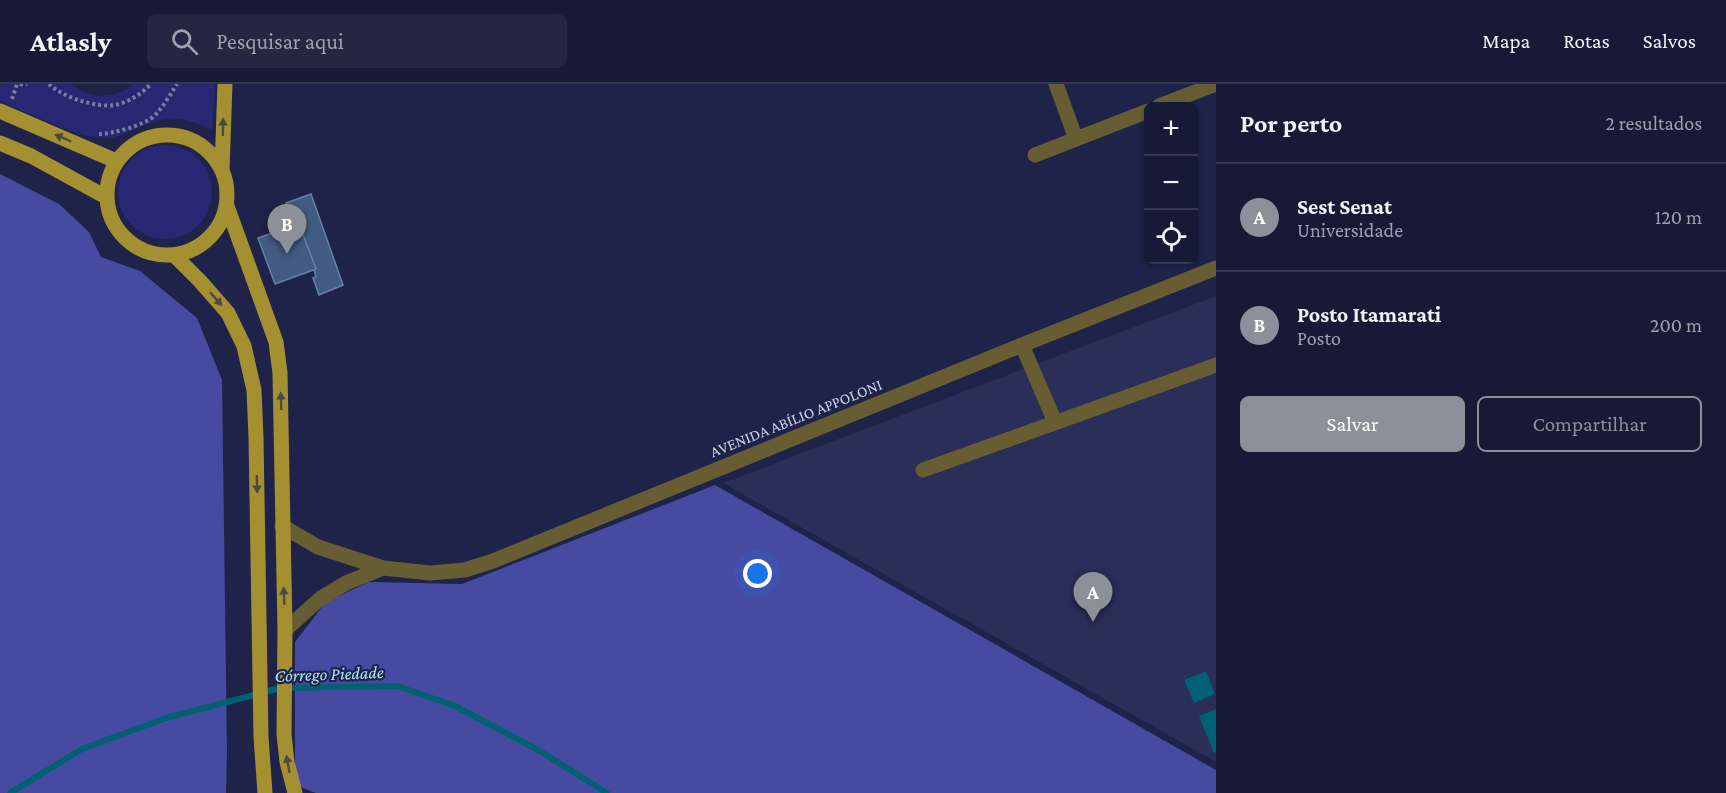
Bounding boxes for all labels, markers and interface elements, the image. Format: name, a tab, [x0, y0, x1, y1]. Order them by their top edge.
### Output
search box	[147, 14, 567, 68]
icon: search	[168, 25, 201, 58]
text: Atlasly	[30, 26, 111, 57]
text: Pesquisar aqui	[216, 29, 344, 54]
text: Mapa	[1482, 29, 1530, 53]
text: Rotas	[1563, 29, 1610, 53]
text: Salvos	[1643, 29, 1696, 53]
map controls	[1144, 102, 1198, 264]
button: +	[1144, 102, 1198, 156]
text: Por perto	[1240, 109, 1342, 138]
text: 2 resultados	[1605, 112, 1702, 134]
one-way arrow	[219, 117, 228, 136]
one-way arrow	[53, 133, 71, 143]
button: −	[1144, 156, 1198, 210]
text: Sest Senat	[1297, 194, 1392, 219]
pin: B	[268, 204, 306, 254]
text: A	[1254, 206, 1265, 228]
text: 120 m	[1655, 206, 1702, 228]
button: locate	[1144, 210, 1198, 264]
text: Universidade	[1297, 219, 1403, 241]
one-way arrow	[209, 291, 222, 307]
text: Posto Itamarati	[1297, 302, 1441, 327]
text: B	[1254, 314, 1265, 336]
text: 200 m	[1650, 314, 1702, 336]
text: Posto	[1297, 327, 1341, 349]
street label: AVENIDA ABÍLIO APPOLONI	[708, 376, 885, 460]
one-way arrow	[276, 392, 286, 411]
button: Salvar	[1240, 396, 1465, 452]
button: Compartilhar	[1477, 396, 1702, 452]
one-way arrow	[252, 475, 262, 494]
your location	[743, 559, 772, 588]
pin: A	[1074, 572, 1112, 622]
one-way arrow	[279, 587, 289, 606]
water label: Córrego Piedade	[274, 662, 384, 686]
one-way arrow	[283, 754, 292, 773]

